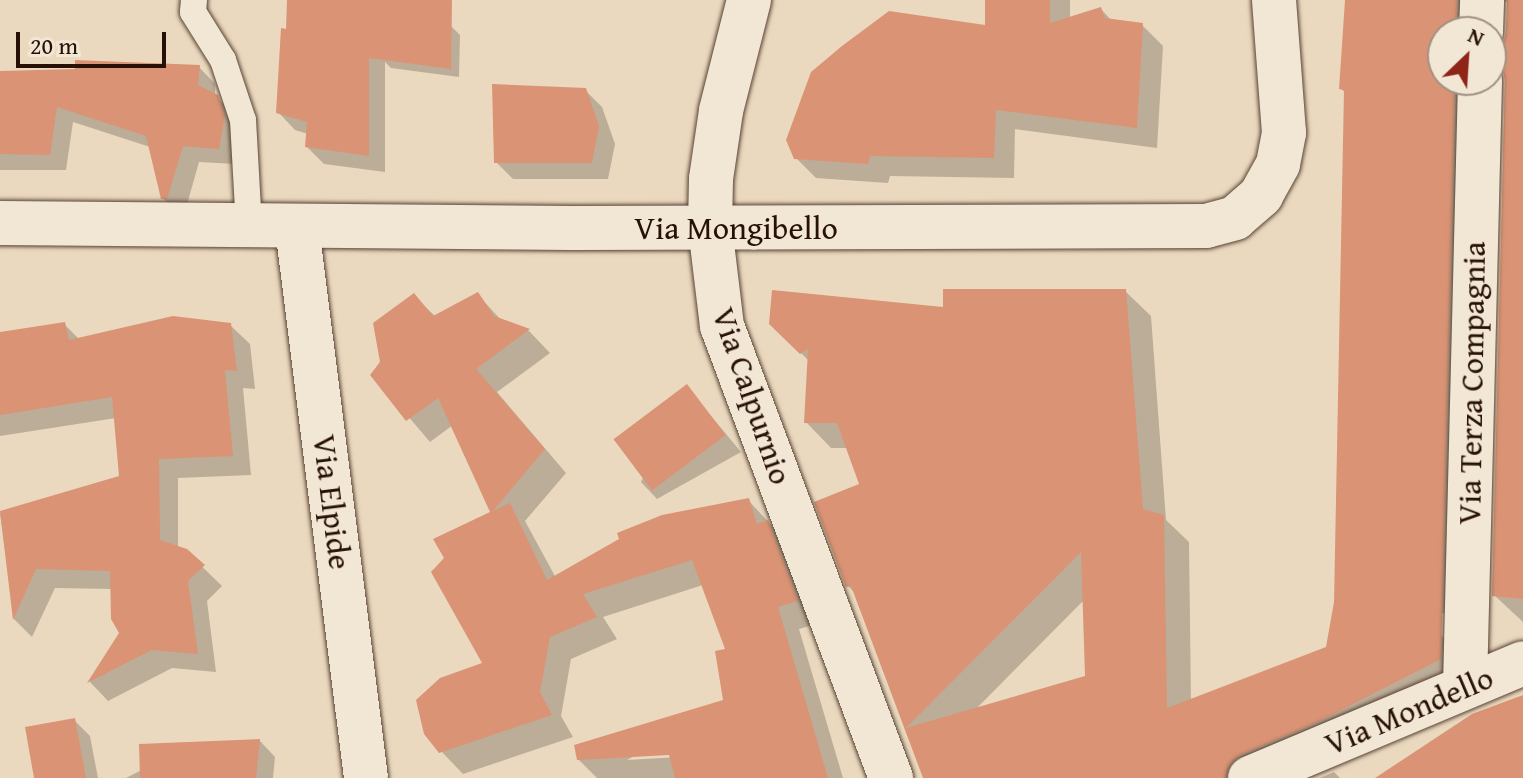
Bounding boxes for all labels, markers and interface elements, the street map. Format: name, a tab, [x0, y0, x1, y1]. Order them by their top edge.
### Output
scale bar	[20, 16, 170, 66]
north arrow	[1427, 16, 1507, 96]
text: N	[1463, 18, 1490, 54]
text: 20 m	[30, 28, 78, 63]
street label: Via Mongibello	[634, 209, 838, 247]
street label: Via Terza Compagnia	[1450, 241, 1494, 525]
street label: Via Calpurnio	[704, 302, 800, 490]
street label: Via Elpide	[305, 432, 359, 572]
street label: Via Mondello	[1319, 658, 1499, 764]

